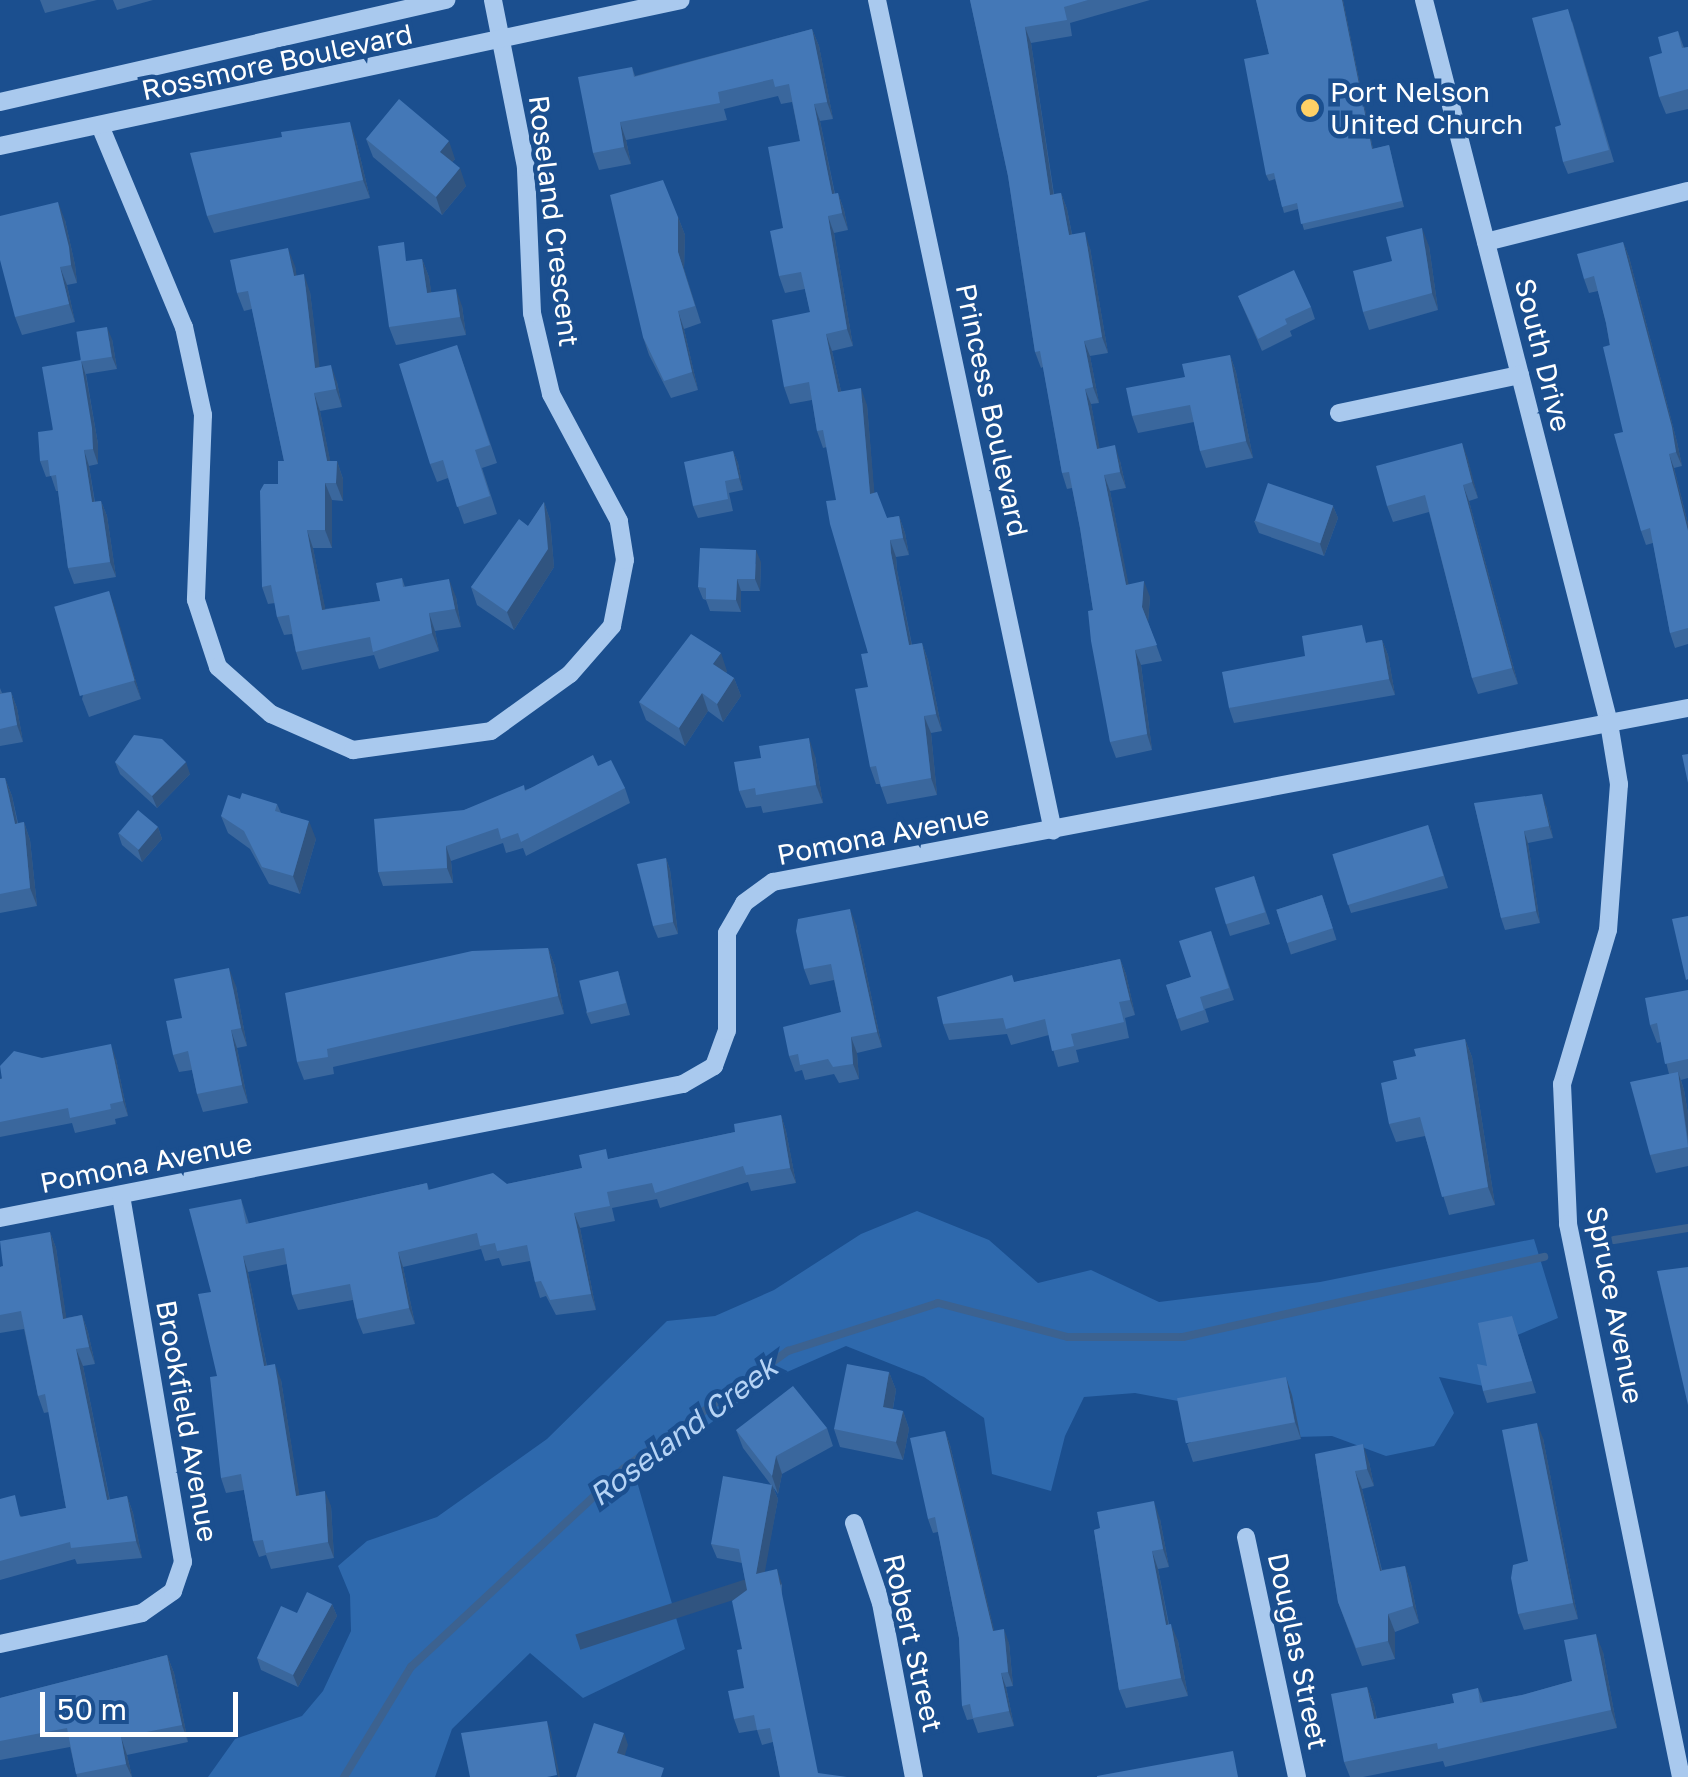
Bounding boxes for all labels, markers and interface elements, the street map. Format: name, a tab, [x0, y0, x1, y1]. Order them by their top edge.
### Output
street label: Rossmore Boulevard	[138, 17, 416, 107]
place label: Port Nelson United Church	[1330, 75, 1523, 141]
street label: Roseland Crescent	[522, 93, 586, 349]
marker: Port Nelson United Church	[1299, 97, 1321, 119]
street label: South Drive	[1508, 275, 1578, 435]
street label: Princess Boulevard	[949, 281, 1035, 539]
street label: Pomona Avenue	[774, 798, 992, 872]
street label: Pomona Avenue	[37, 1126, 255, 1200]
street label: Spruce Avenue	[1579, 1203, 1651, 1407]
street label: Brookfield Avenue	[149, 1298, 225, 1544]
water label: Roseland Creek	[582, 1349, 784, 1513]
street label: Douglas Street	[1261, 1550, 1335, 1752]
street label: Robert Street	[876, 1551, 950, 1735]
scale bar	[45, 1672, 242, 1734]
text: 50 m	[57, 1691, 127, 1727]

